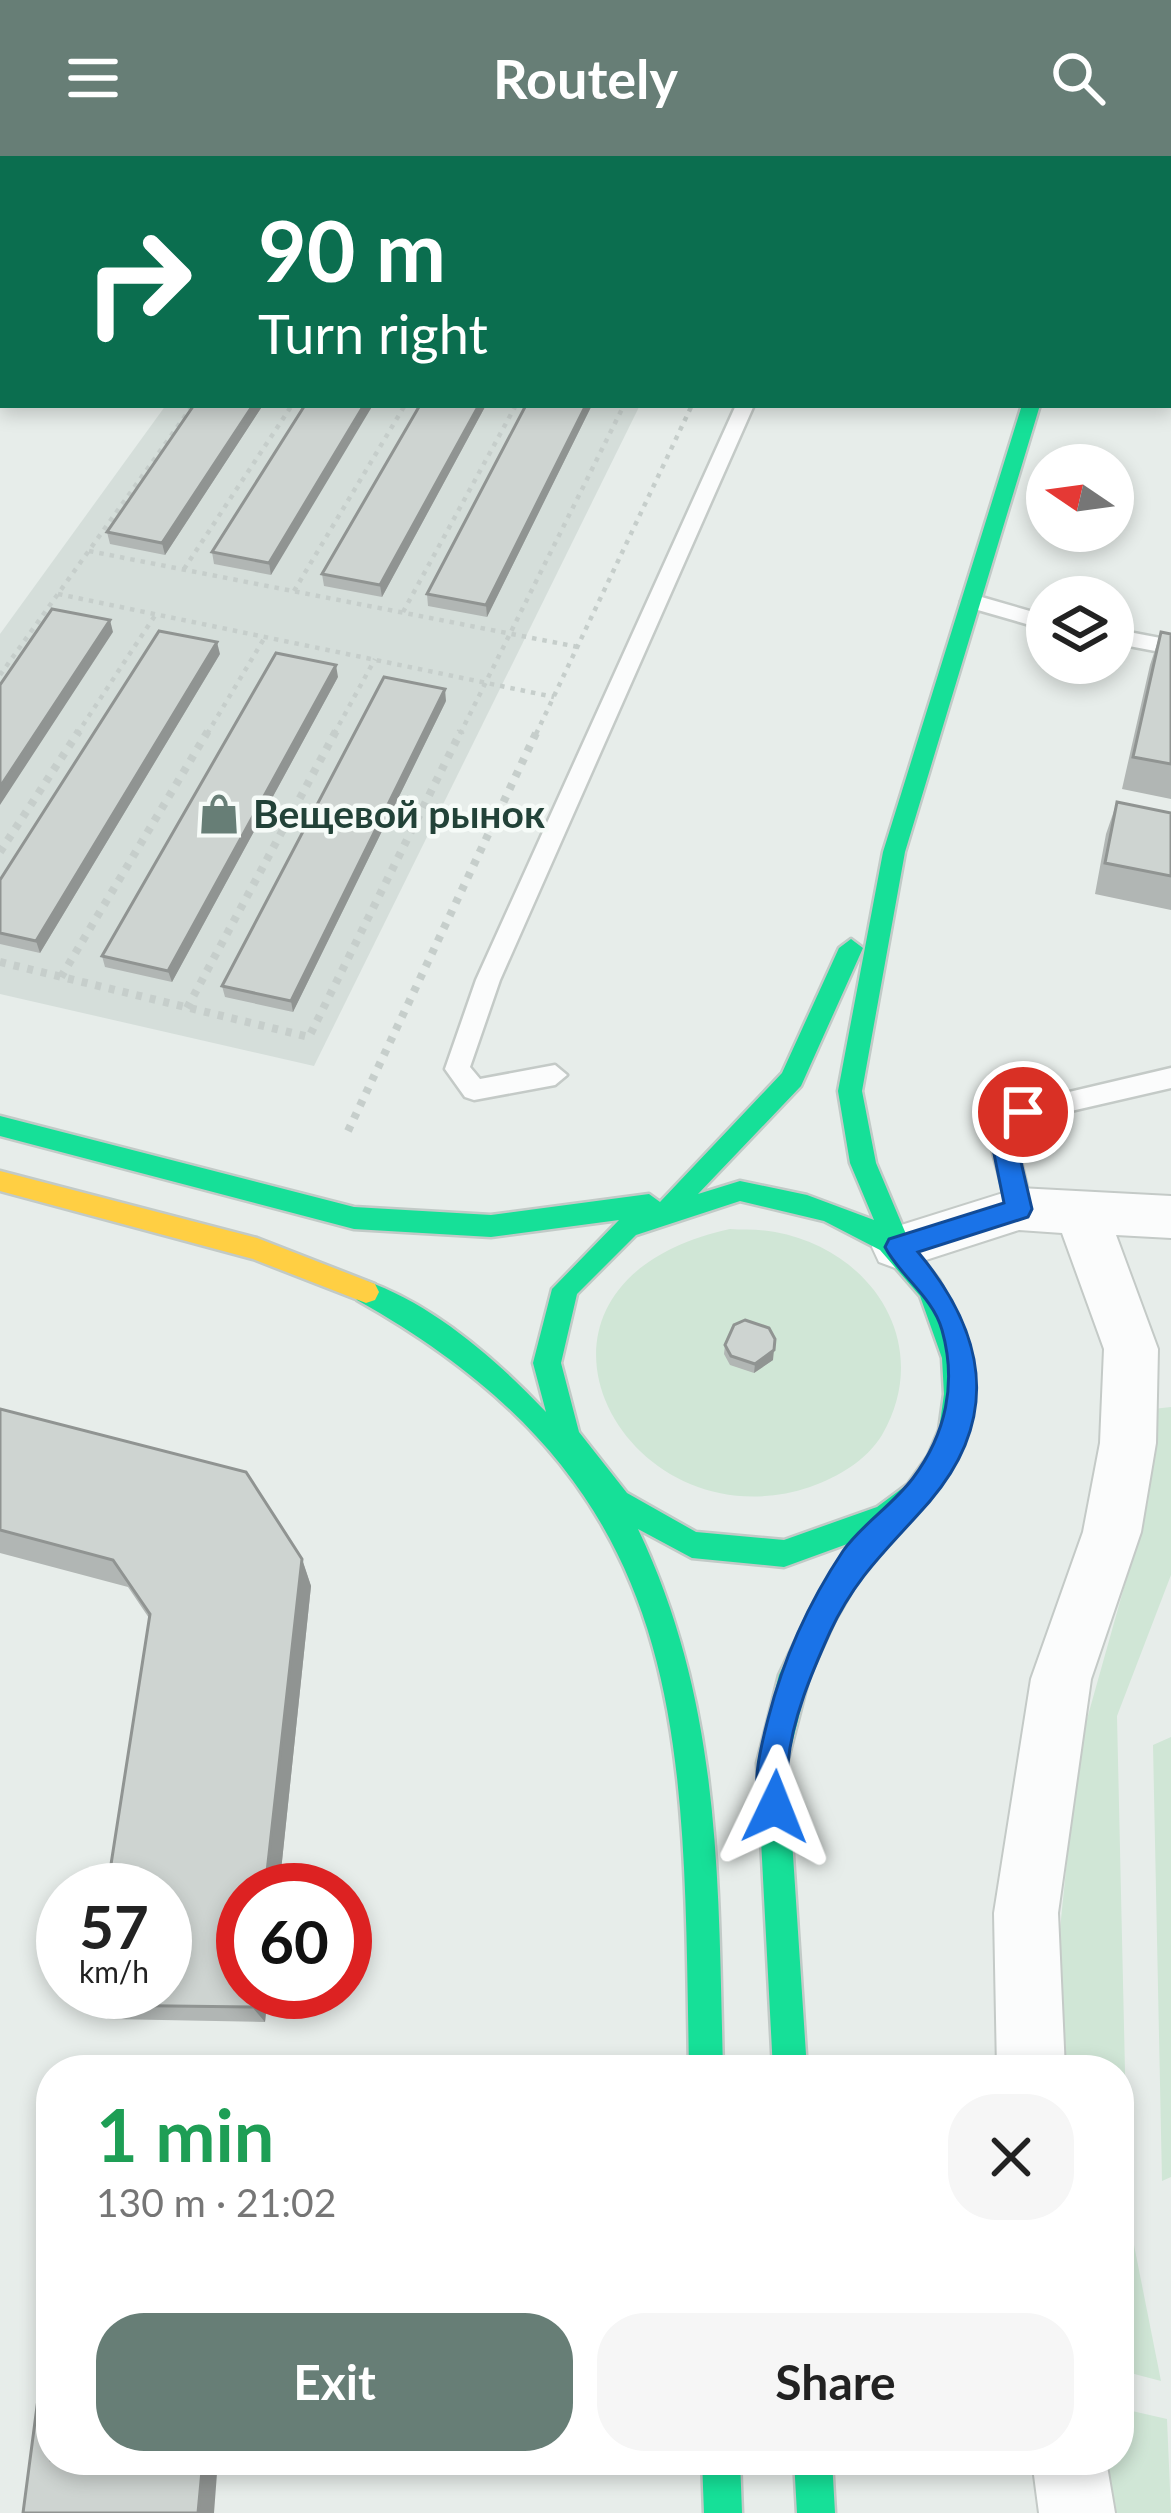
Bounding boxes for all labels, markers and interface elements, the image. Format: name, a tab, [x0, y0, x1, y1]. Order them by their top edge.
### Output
icon: menu	[60, 45, 126, 111]
icon: search	[1045, 45, 1111, 111]
text: Routely	[493, 46, 678, 111]
text: 90 m	[258, 199, 446, 300]
icon: right	[60, 204, 216, 360]
text: Turn right	[258, 301, 488, 366]
north arrow	[1026, 444, 1134, 552]
map controls	[1026, 444, 1134, 684]
button: layers	[1026, 576, 1134, 684]
place label: Вещевой рынок	[253, 790, 545, 836]
shop icon: Вещевой рынок	[196, 791, 242, 837]
pin	[972, 1061, 1074, 1163]
icon: arrive	[990, 1079, 1056, 1145]
position arrow	[712, 1744, 838, 1870]
speed limit sign: 60	[216, 1863, 372, 2019]
text: 57	[79, 1890, 149, 1962]
text: km/h	[79, 1953, 149, 1989]
text: 1 min	[96, 2091, 274, 2177]
button: close	[948, 2094, 1074, 2220]
text: 130 m · 21:02	[96, 2179, 336, 2225]
button: Exit	[96, 2313, 573, 2451]
button: Share	[597, 2313, 1074, 2451]

